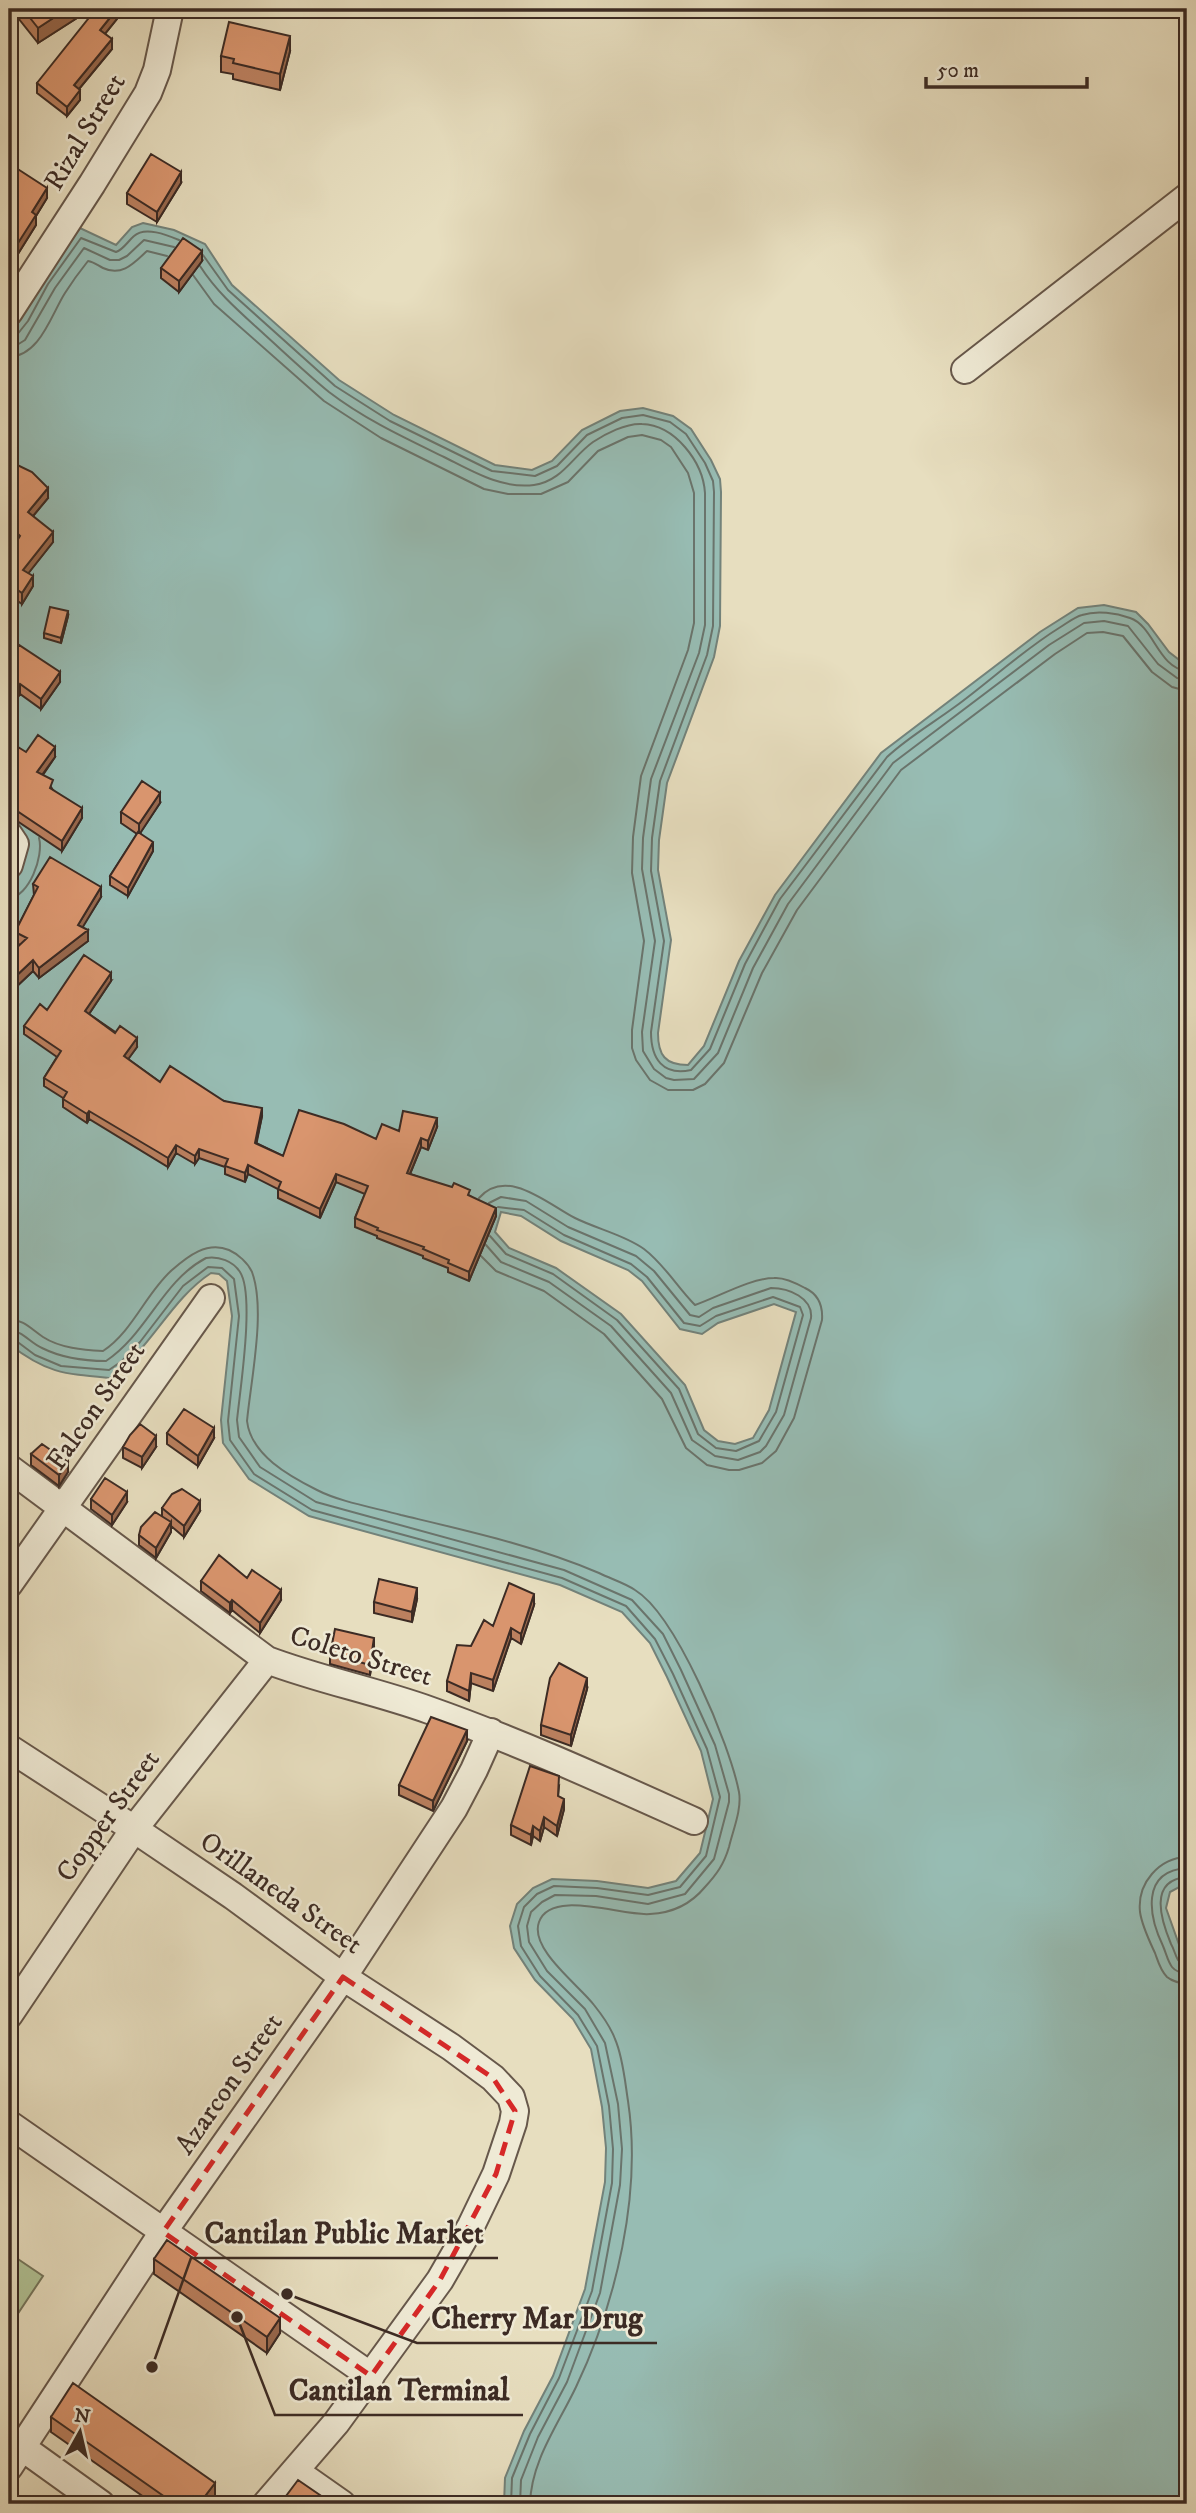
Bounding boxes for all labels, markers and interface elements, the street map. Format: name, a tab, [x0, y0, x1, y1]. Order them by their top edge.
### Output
scale bar	[926, 46, 1088, 90]
text: 50 m	[937, 58, 979, 84]
street label: Rizal Street	[36, 67, 134, 197]
street label: Falcon Street	[39, 1335, 153, 1477]
street label: Coleto Street	[286, 1618, 436, 1694]
street label: Copper Street	[48, 1743, 168, 1889]
street label: Orillaneda Street	[193, 1824, 369, 1962]
street label: Azarcon Street	[167, 2006, 291, 2162]
callout: Cantilan Public Market	[191, 2207, 498, 2258]
text: Cantilan Public Market	[204, 2216, 484, 2253]
callout: Cherry Mar Drug	[417, 2292, 657, 2343]
text: Cherry Mar Drug	[431, 2301, 644, 2338]
callout: Cantilan Terminal	[275, 2364, 523, 2415]
text: Cantilan Terminal	[289, 2373, 510, 2410]
north arrow	[46, 2398, 116, 2468]
text: N	[73, 2404, 92, 2429]

